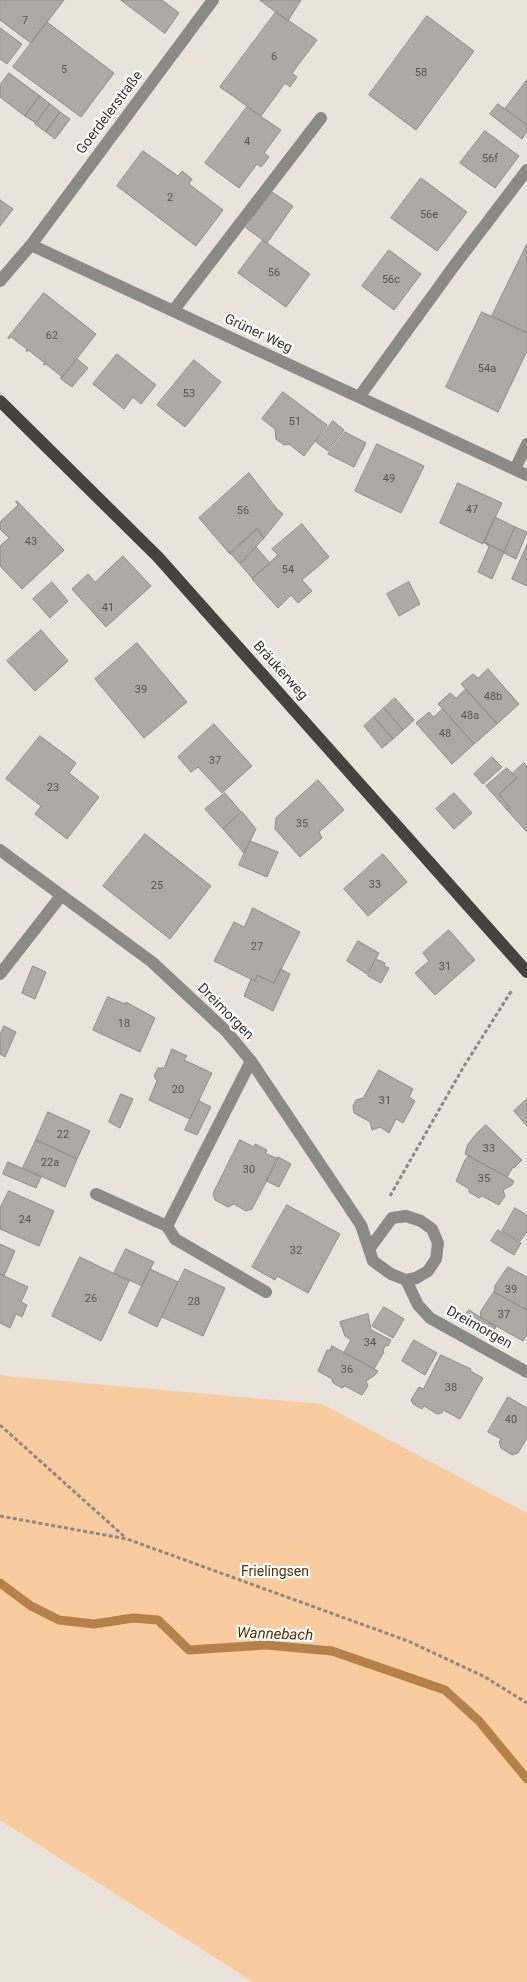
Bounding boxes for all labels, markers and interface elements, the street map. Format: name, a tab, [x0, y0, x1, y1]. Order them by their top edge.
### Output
house number: 7	[22, 14, 28, 28]
house number: 6	[271, 50, 277, 64]
house number: 5	[61, 63, 67, 77]
house number: 58	[415, 66, 427, 80]
street label: Goerdelerstraße	[73, 68, 147, 158]
house number: 4	[244, 135, 250, 149]
house number: 56f	[482, 152, 498, 166]
house number: 2	[167, 191, 173, 205]
house number: 56e	[420, 208, 438, 222]
house number: 56	[268, 266, 280, 280]
house number: 56c	[382, 273, 400, 287]
street label: Grüner Weg	[221, 311, 295, 357]
house number: 62	[46, 329, 58, 343]
house number: 54a	[478, 362, 496, 376]
house number: 53	[183, 387, 195, 401]
house number: 51	[289, 415, 301, 429]
house number: 49	[383, 472, 395, 486]
house number: 47	[466, 503, 478, 517]
house number: 56	[237, 504, 249, 518]
house number: 43	[25, 535, 37, 549]
house number: 54	[282, 563, 294, 577]
house number: 41	[102, 601, 114, 615]
street label: Bräukerweg	[249, 638, 311, 704]
house number: 39	[135, 683, 147, 697]
house number: 48b	[484, 690, 502, 704]
house number: 48a	[461, 709, 479, 723]
house number: 48	[439, 727, 451, 741]
house number: 37	[209, 754, 221, 768]
house number: 23	[47, 781, 59, 795]
house number: 35	[296, 817, 308, 831]
house number: 33	[369, 878, 381, 892]
house number: 25	[151, 879, 163, 893]
house number: 27	[251, 940, 263, 954]
house number: 31	[439, 960, 451, 974]
street label: Dreimorgen	[193, 980, 257, 1044]
house number: 18	[118, 1017, 130, 1031]
house number: 20	[172, 1083, 184, 1097]
house number: 31	[379, 1094, 391, 1108]
house number: 22	[57, 1128, 69, 1142]
house number: 33	[483, 1142, 495, 1156]
house number: 22a	[41, 1156, 59, 1170]
house number: 30	[243, 1163, 255, 1177]
house number: 35	[478, 1172, 490, 1186]
house number: 24	[19, 1213, 31, 1227]
house number: 32	[290, 1244, 302, 1258]
house number: 39	[505, 1283, 517, 1297]
house number: 26	[85, 1292, 97, 1306]
house number: 28	[188, 1295, 200, 1309]
street label: Dreimorgen	[443, 1303, 515, 1353]
house number: 37	[498, 1308, 510, 1322]
house number: 34	[364, 1336, 376, 1350]
house number: 36	[341, 1363, 353, 1377]
house number: 38	[445, 1381, 457, 1395]
house number: 40	[505, 1413, 517, 1427]
park label: Frielingsen	[241, 1564, 309, 1580]
water label: Wannebach	[237, 1625, 313, 1645]

